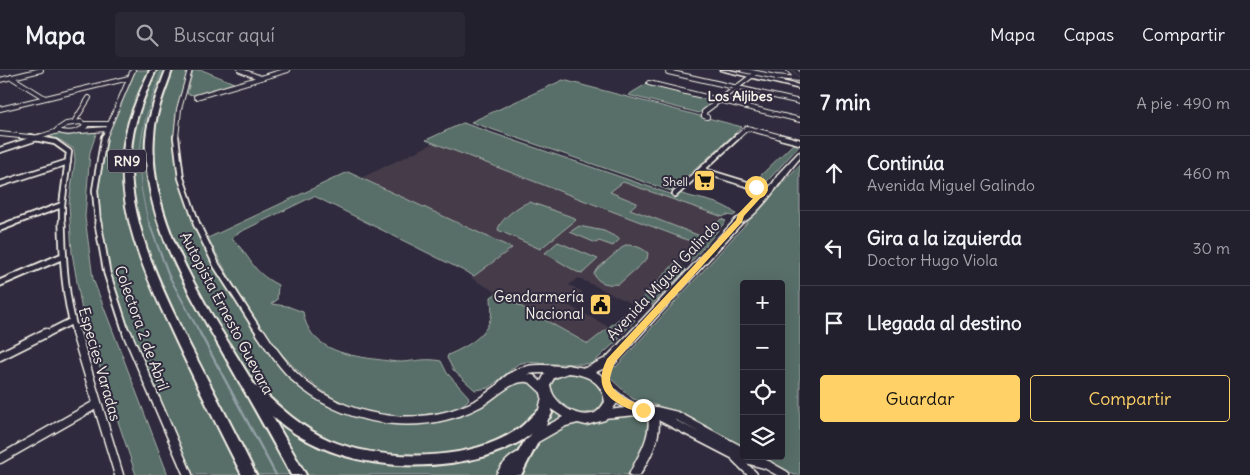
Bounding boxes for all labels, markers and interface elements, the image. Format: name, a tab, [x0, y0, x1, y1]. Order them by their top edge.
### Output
search box	[115, 12, 465, 57]
text: Mapa	[25, 20, 85, 50]
icon: search	[133, 21, 161, 49]
text: Buscar aquí	[173, 23, 275, 47]
text: Mapa	[990, 23, 1035, 46]
text: Capas	[1063, 23, 1114, 46]
text: Compartir	[1142, 23, 1225, 46]
district label: Los Aljibes	[707, 87, 773, 105]
text: 7 min	[820, 89, 871, 116]
text: A pie · 490 m	[1137, 93, 1230, 113]
road number: RN9	[108, 150, 146, 172]
text: Continúa	[867, 151, 944, 175]
icon: ahead	[820, 159, 848, 187]
text: 460 m	[1183, 163, 1230, 183]
supermarket icon: Shell	[692, 169, 716, 193]
place label: Shell	[663, 174, 688, 189]
text: Avenida Miguel Galindo	[867, 175, 1035, 195]
route start	[745, 176, 768, 199]
street label: Avenida Miguel Galindo	[602, 216, 724, 344]
text: Gira a la izquierda	[867, 226, 1022, 250]
street label: Autopista Ernesto Guevara	[176, 229, 278, 398]
icon: left	[820, 234, 848, 262]
text: 30 m	[1193, 238, 1230, 258]
text: Doctor Hugo Viola	[867, 250, 998, 270]
street label: Colectora 2 de Abril	[111, 263, 173, 393]
map controls	[740, 280, 785, 460]
button: +	[740, 280, 785, 325]
place label: Gendarmería Nacional	[494, 287, 584, 323]
public building icon: Gendarmería Nacional	[588, 293, 612, 317]
street label: Especies Varadas	[75, 305, 125, 423]
icon: arrive	[820, 309, 848, 337]
text: Llegada al destino	[867, 311, 1022, 335]
button: −	[740, 325, 785, 370]
button: locate	[740, 370, 785, 415]
button: Guardar	[820, 375, 1020, 422]
button: Compartir	[1030, 375, 1230, 422]
route end	[632, 399, 655, 422]
button: layers	[740, 415, 785, 460]

